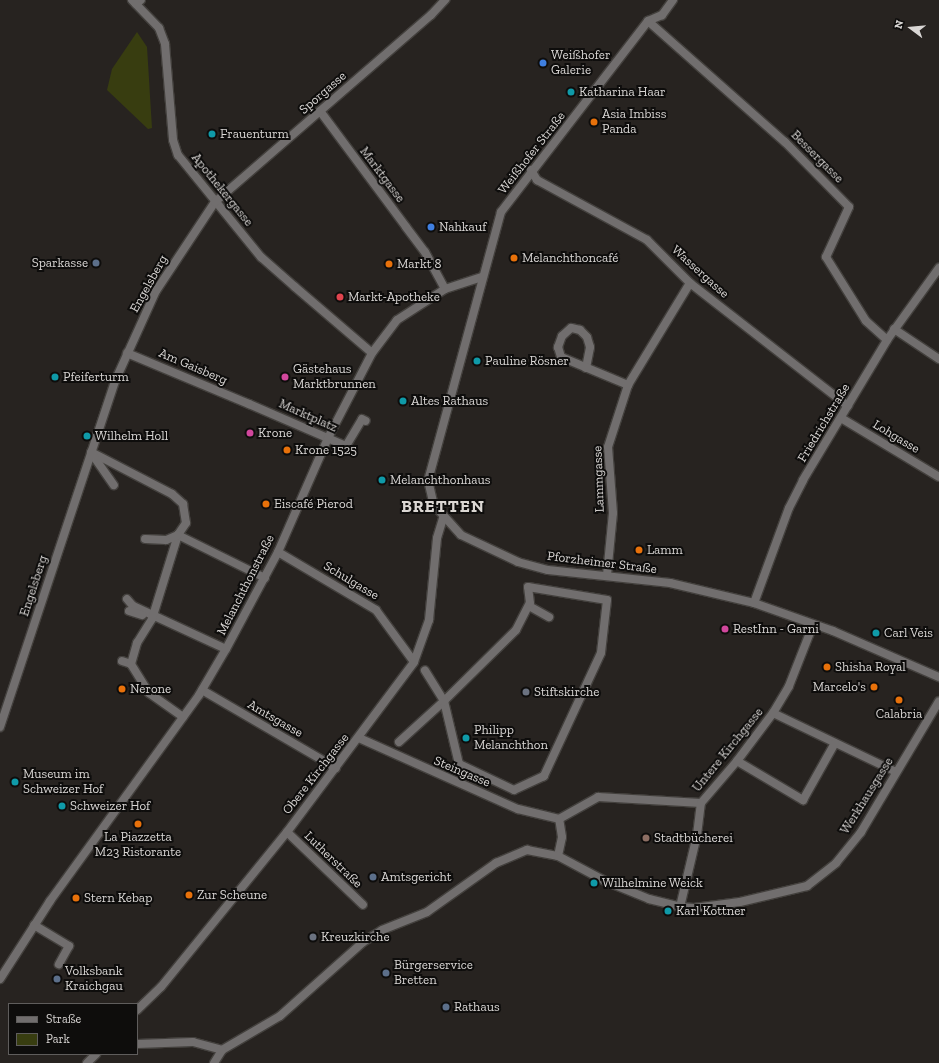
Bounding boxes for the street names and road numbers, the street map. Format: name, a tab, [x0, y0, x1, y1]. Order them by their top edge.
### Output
street label: Sporgasse	[296, 68, 350, 118]
street label: Weißhofer Straße	[495, 109, 569, 197]
street label: Bessergasse	[788, 128, 846, 186]
street label: Marktgasse	[356, 144, 408, 206]
street label: Apothekergasse	[188, 150, 256, 230]
street label: Wassergasse	[668, 242, 732, 302]
street label: Engelsberg	[127, 253, 171, 315]
street label: Am Gaisberg	[156, 346, 230, 388]
street label: Friedrichstraße	[794, 381, 854, 465]
street label: Marktplatz	[276, 396, 340, 436]
street label: Lohgasse	[870, 417, 922, 457]
street label: Lammgasse	[590, 445, 608, 513]
street label: Melanchthonstraße	[214, 532, 278, 638]
street label: Pforzheimer Straße	[546, 549, 658, 577]
street label: Engelsberg	[17, 554, 51, 618]
street label: Schulgasse	[320, 558, 382, 604]
street label: Amtsgasse	[245, 697, 305, 741]
street label: Untere Kirchgasse	[689, 705, 767, 795]
street label: Obere Kirchgasse	[279, 730, 353, 818]
street label: Steingasse	[431, 753, 493, 791]
street label: Werkhausgasse	[837, 755, 897, 837]
street label: Lutherstraße	[301, 828, 365, 892]

